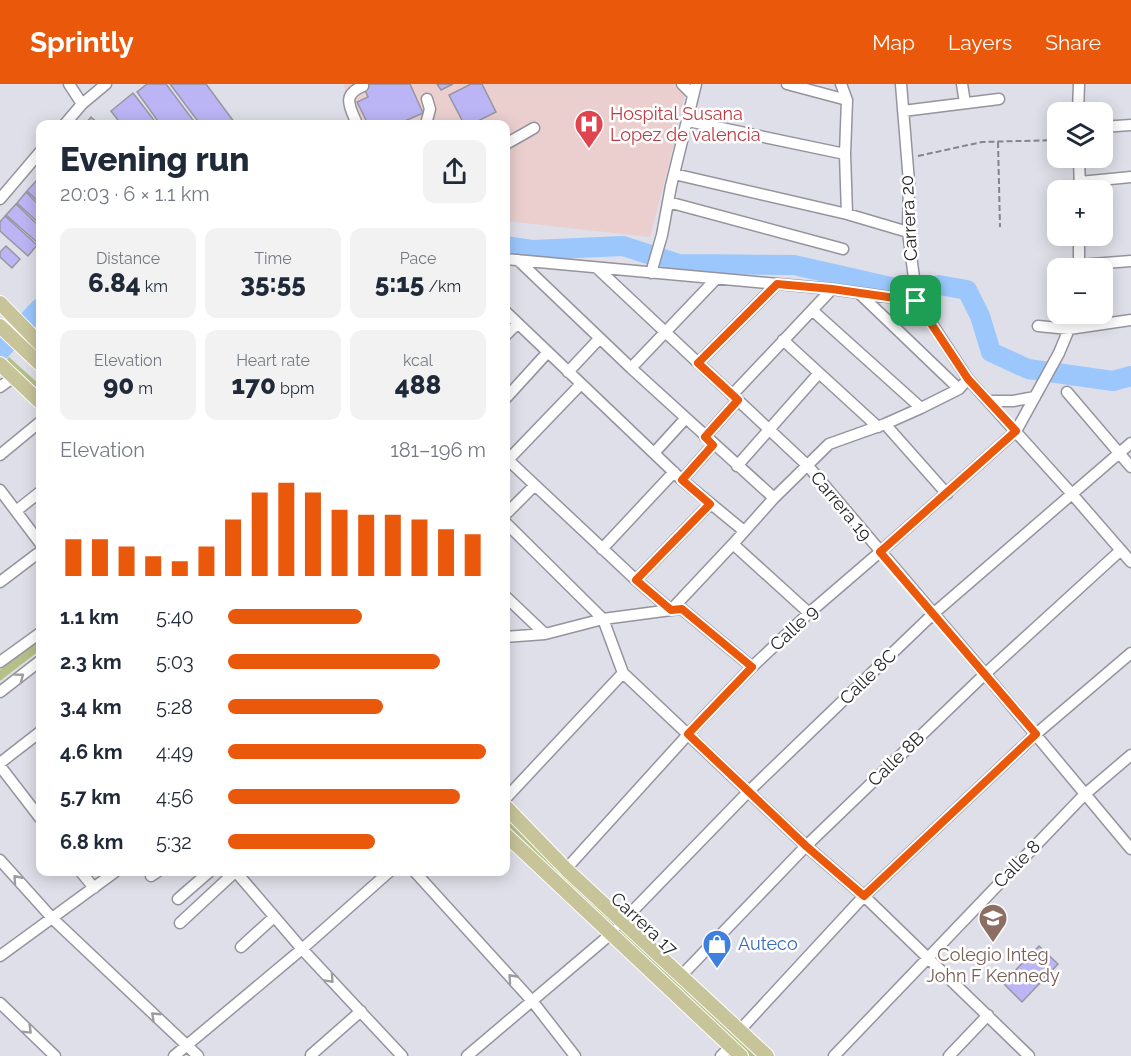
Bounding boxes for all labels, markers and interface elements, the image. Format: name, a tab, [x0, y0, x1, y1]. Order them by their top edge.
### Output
text: Sprintly	[30, 26, 134, 59]
text: Map	[872, 30, 915, 55]
text: Layers	[948, 30, 1012, 55]
text: Share	[1045, 30, 1101, 55]
map controls	[1047, 102, 1113, 324]
button: layers	[1047, 102, 1113, 168]
place label: Hospital Susana Lopez de valencia	[610, 103, 761, 145]
hospital icon: Hospital Susana Lopez de valencia	[573, 108, 605, 150]
text: Evening run	[60, 140, 250, 179]
button: share	[423, 140, 486, 203]
street label: Carrera 20	[896, 174, 921, 262]
button: +	[1047, 180, 1113, 246]
text: 20:03 · 6 × 1.1 km	[60, 182, 210, 206]
text: Distance	[96, 249, 160, 268]
text: Time	[254, 249, 292, 268]
text: Pace	[400, 249, 436, 268]
button: −	[1047, 258, 1113, 324]
text: 6.84	[88, 268, 141, 298]
text: 35:55	[240, 268, 306, 298]
text: 5:15	[375, 268, 424, 298]
pin	[890, 275, 941, 326]
text: km	[141, 277, 168, 296]
text: /km	[424, 277, 461, 296]
icon: arrive	[899, 284, 932, 317]
text: Elevation	[94, 351, 162, 370]
text: Heart rate	[236, 351, 310, 370]
text: kcal	[403, 351, 433, 370]
text: 90	[103, 370, 134, 400]
text: 170	[232, 370, 276, 400]
text: 488	[395, 370, 441, 400]
text: m	[134, 379, 153, 398]
text: bpm	[276, 379, 314, 398]
text: Elevation	[60, 438, 145, 462]
text: 181–196 m	[390, 438, 486, 462]
street label: Carrera 19	[806, 467, 876, 545]
street label: Calle 9	[765, 600, 822, 655]
text: 1.1 km	[60, 605, 119, 629]
text: 5:40	[156, 605, 194, 629]
street label: Calle 8C	[835, 645, 900, 709]
text: 2.3 km	[60, 650, 122, 674]
text: 5:03	[156, 650, 194, 674]
one-way arrow	[14, 673, 25, 684]
text: 3.4 km	[60, 695, 122, 719]
text: 5:28	[156, 695, 193, 719]
street label: Calle 8B	[863, 727, 928, 790]
text: 4.6 km	[60, 740, 123, 764]
text: 4:49	[156, 740, 193, 764]
text: 5.7 km	[60, 785, 121, 809]
text: 4:56	[156, 785, 194, 809]
text: 6.8 km	[60, 830, 123, 854]
text: 5:32	[156, 830, 192, 854]
street label: Calle 8	[989, 836, 1044, 892]
one-way arrow	[13, 875, 24, 886]
street label: Carrera 17	[607, 888, 682, 960]
school or university icon: Colegio Integ John F Kennedy	[977, 902, 1009, 944]
shop icon: Auteco	[701, 928, 733, 970]
place label: Auteco	[738, 933, 798, 954]
place label: Colegio Integ John F Kennedy	[926, 944, 1060, 986]
one-way arrow	[323, 972, 334, 983]
one-way arrow	[508, 975, 519, 985]
one-way arrow	[152, 1012, 162, 1023]
one-way arrow	[20, 1022, 31, 1033]

